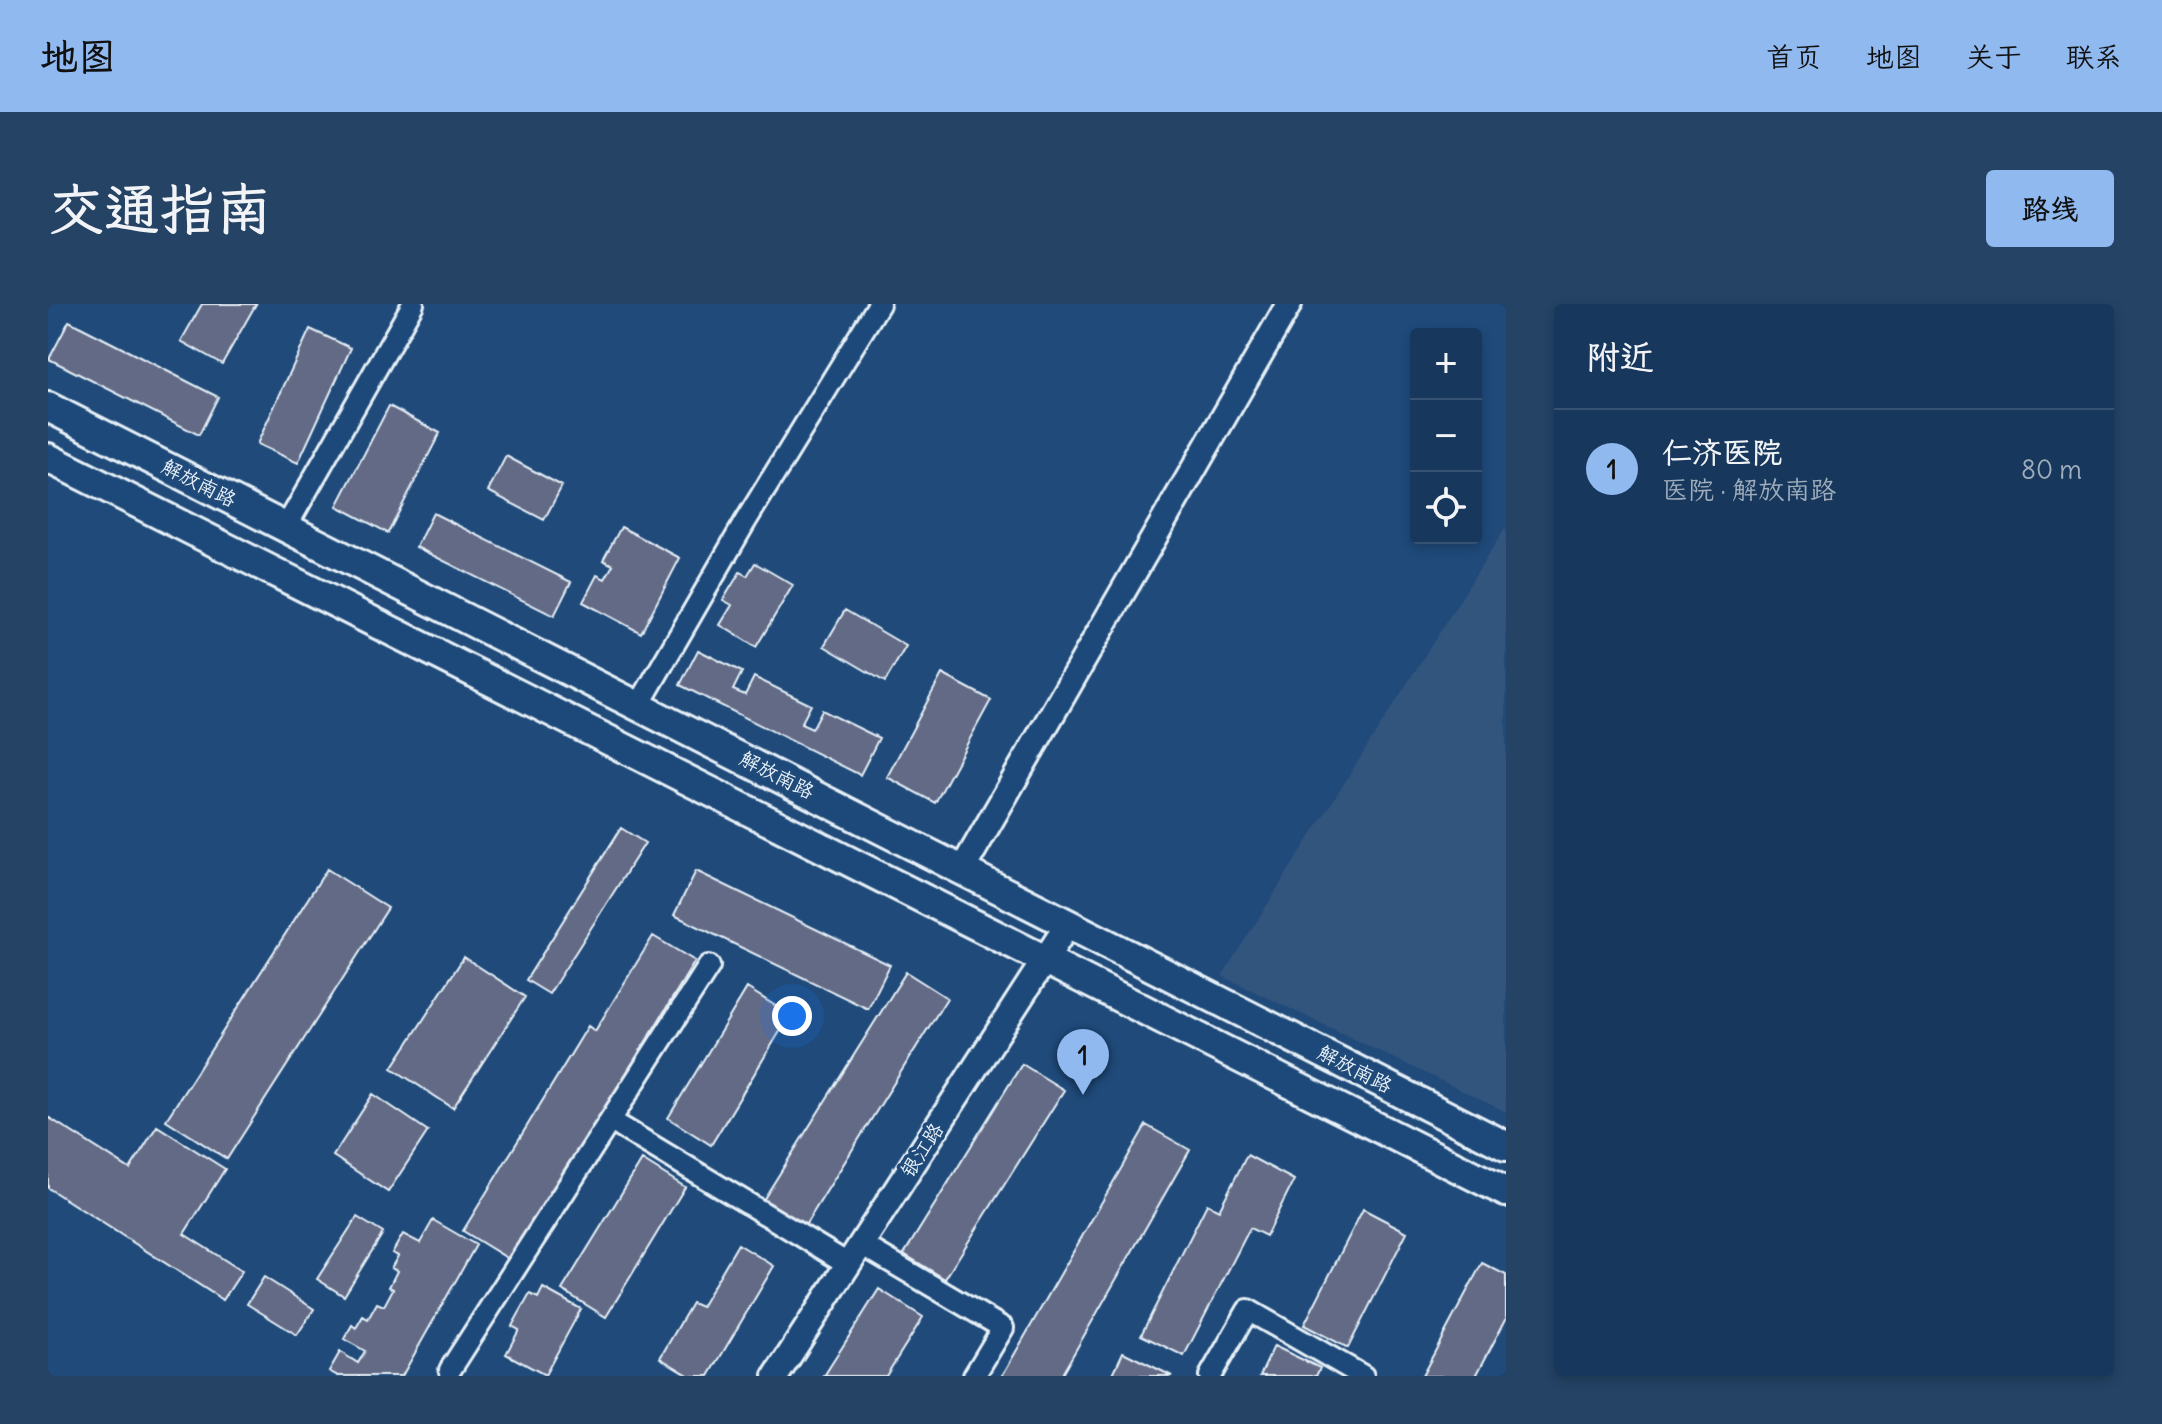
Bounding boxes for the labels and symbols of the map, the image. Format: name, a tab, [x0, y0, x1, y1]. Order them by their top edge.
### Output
street label: 解放南路	[158, 453, 241, 512]
street label: 解放南路	[736, 745, 819, 804]
your location	[772, 996, 812, 1036]
pin: 1	[1057, 1029, 1109, 1095]
street label: 解放南路	[1314, 1039, 1397, 1098]
street label: 银江路	[895, 1117, 949, 1182]

